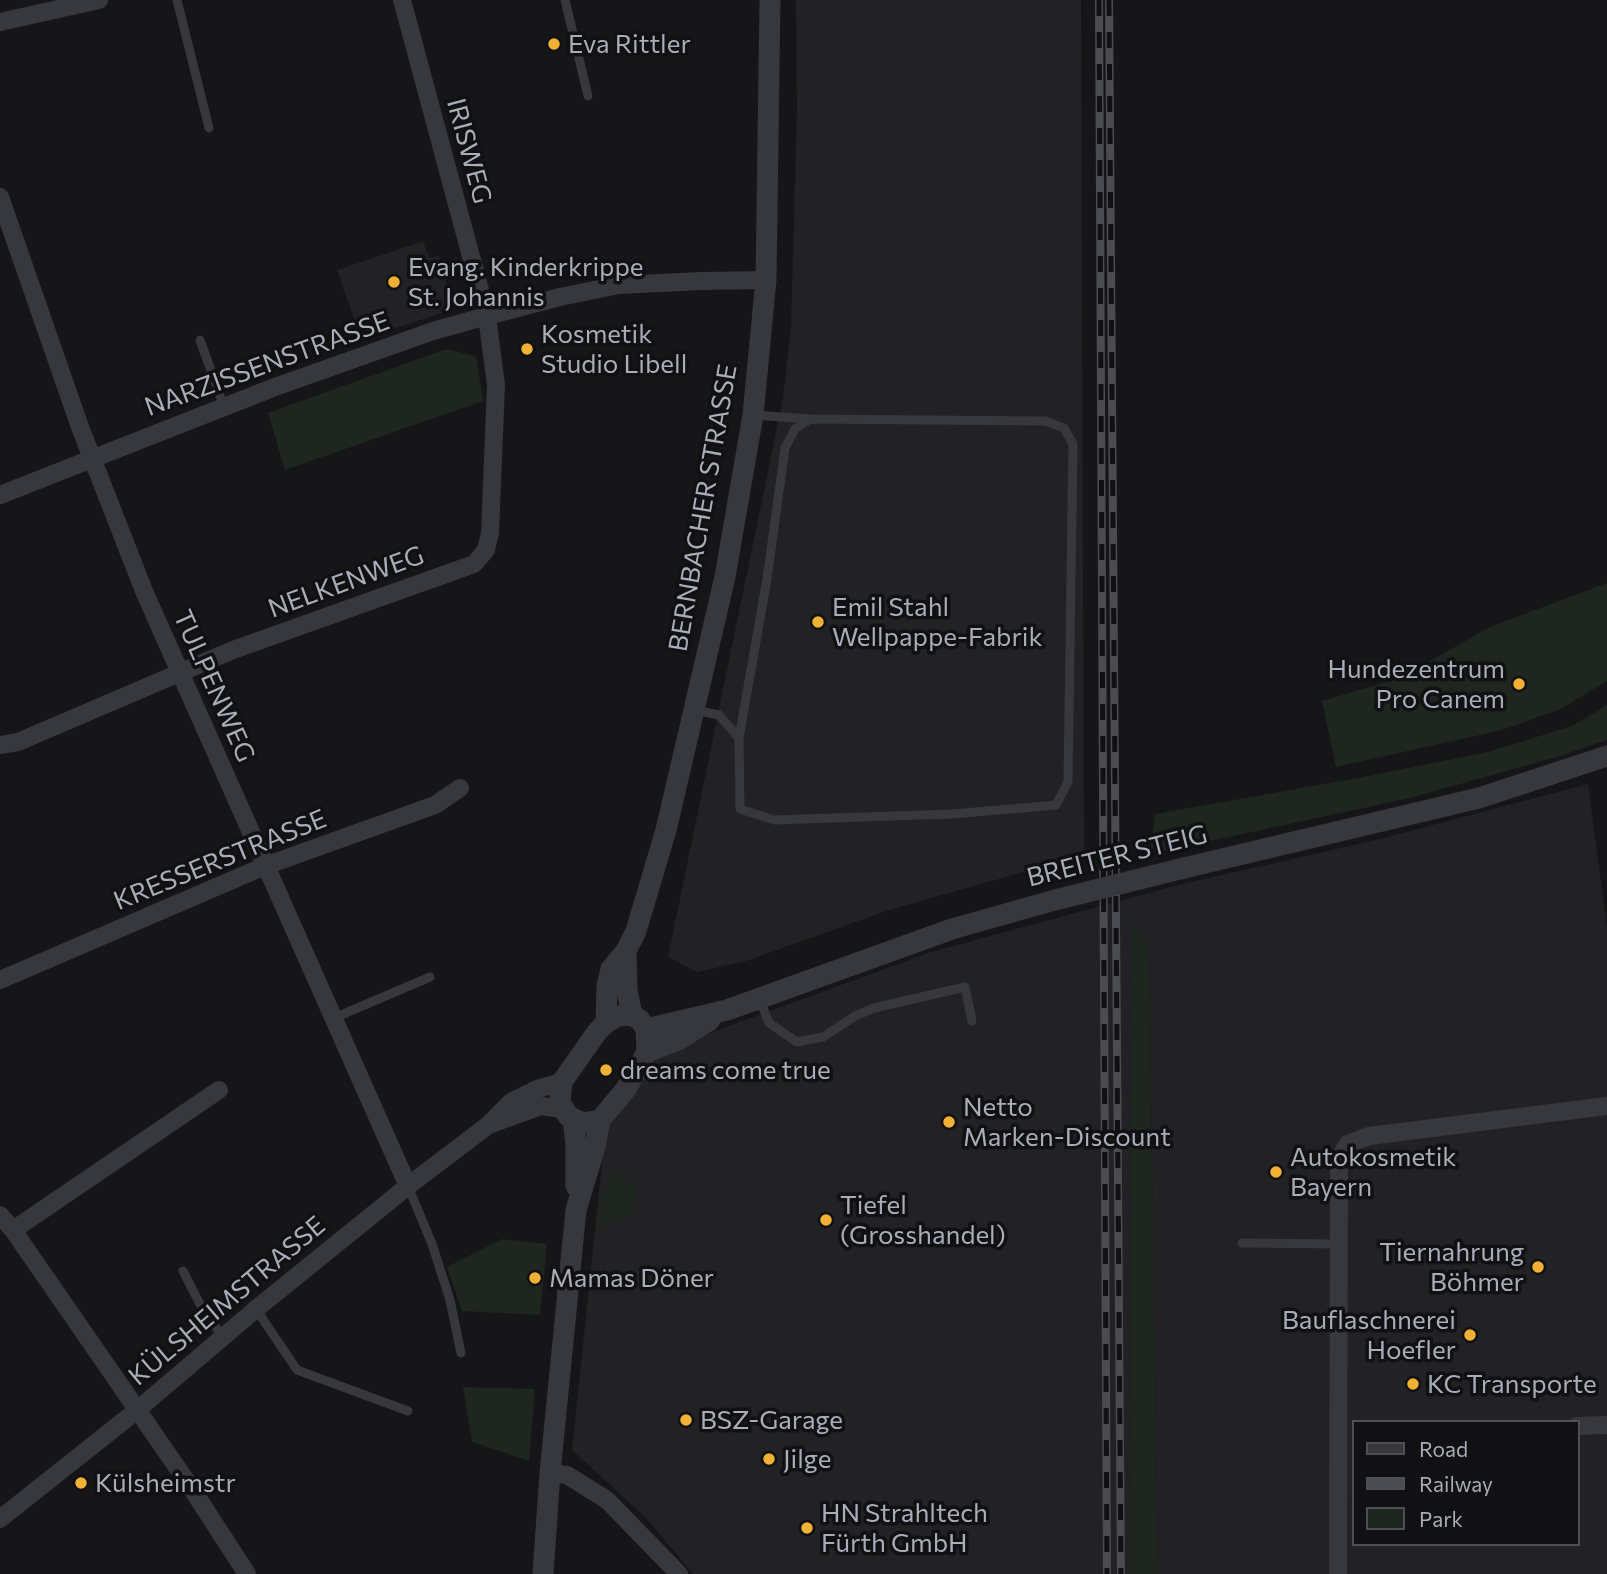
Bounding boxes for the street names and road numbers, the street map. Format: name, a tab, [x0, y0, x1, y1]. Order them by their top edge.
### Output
street label: IRISWEG	[440, 95, 498, 207]
street label: NARZISSENSTRASSE	[140, 305, 394, 423]
street label: BERNBACHER STRASSE	[662, 362, 744, 654]
street label: NELKENWEG	[264, 539, 428, 625]
street label: TULPENWEG	[167, 605, 261, 767]
street label: KRESSERSTRASSE	[109, 803, 331, 917]
street label: BREITER STEIG	[1024, 819, 1210, 893]
street label: KÜLSHEIMSTRASSE	[123, 1210, 331, 1392]

